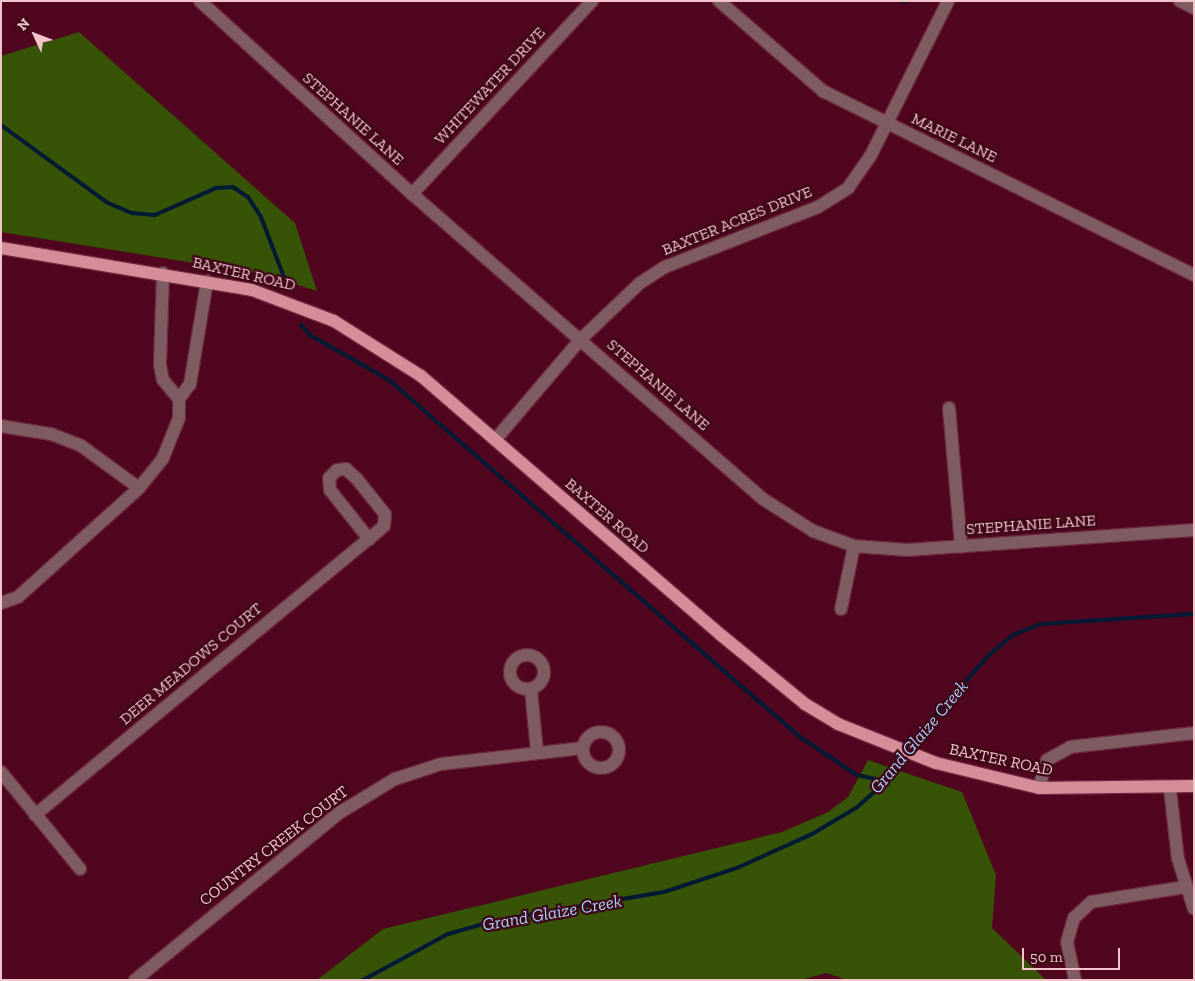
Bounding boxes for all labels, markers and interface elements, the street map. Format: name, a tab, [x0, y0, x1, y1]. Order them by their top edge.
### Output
north arrow	[10, 10, 60, 60]
text: N	[14, 15, 34, 34]
street label: WHITEWATER DRIVE	[431, 23, 549, 149]
street label: STEPHANIE LANE	[298, 68, 408, 170]
street label: MARIE LANE	[908, 109, 1000, 167]
street label: BAXTER ACRES DRIVE	[659, 182, 815, 260]
street label: BAXTER ROAD	[191, 253, 297, 295]
street label: STEPHANIE LANE	[603, 335, 713, 435]
street label: BAXTER ROAD	[561, 474, 653, 558]
street label: STEPHANIE LANE	[966, 511, 1096, 539]
street label: DEER MEADOWS COURT	[116, 599, 266, 729]
water label: Grand Glaize Creek	[865, 676, 973, 798]
street label: BAXTER ROAD	[948, 740, 1054, 780]
street label: COUNTRY CREEK COURT	[196, 782, 352, 910]
water label: Grand Glaize Creek	[481, 890, 623, 936]
scale bar	[1025, 938, 1122, 970]
text: 50 m	[1030, 948, 1063, 966]

